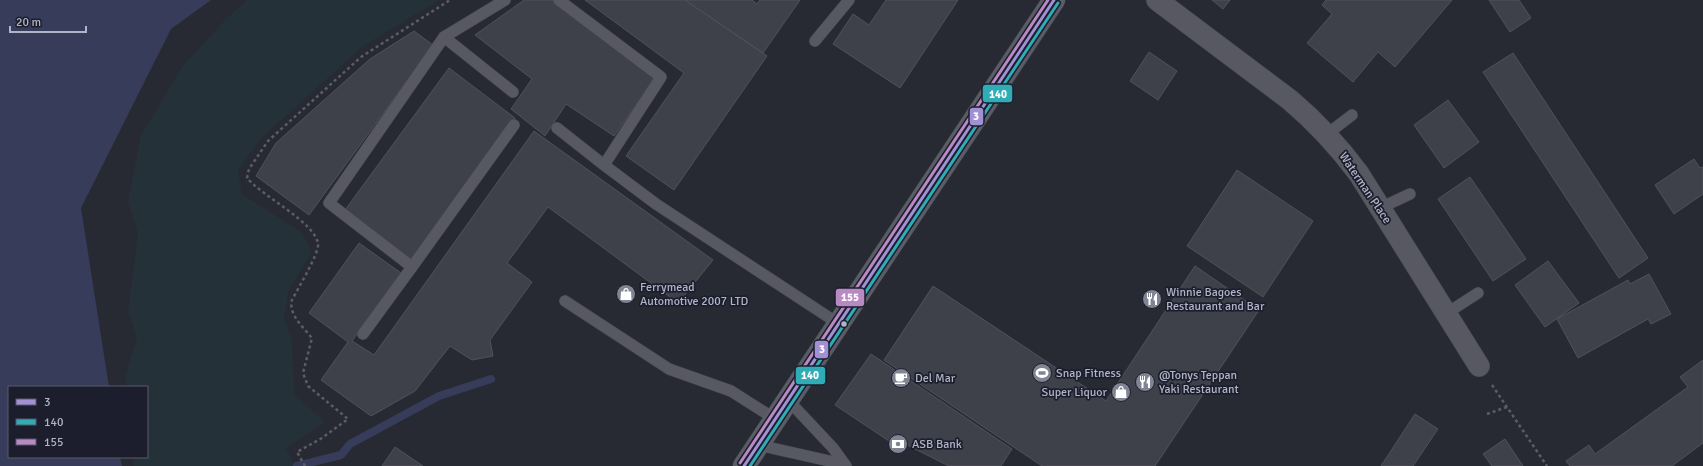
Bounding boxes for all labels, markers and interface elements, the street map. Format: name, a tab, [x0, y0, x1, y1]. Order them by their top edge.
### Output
scale bar	[10, 8, 86, 34]
text: 20 m	[16, 15, 41, 30]
line badge: 140	[982, 84, 1013, 103]
text: 140	[989, 88, 1007, 101]
line badge: 3	[969, 107, 984, 126]
text: 3	[973, 110, 979, 123]
street label: Waterman Place	[1336, 149, 1394, 227]
place label: Ferrymead Automotive 2007 LTD	[640, 280, 749, 309]
shop icon: Ferrymead Automotive 2007 LTD	[615, 283, 637, 305]
place label: Winnie Bagoes Restaurant and Bar	[1166, 285, 1265, 314]
line badge: 155	[835, 288, 865, 307]
restaurant icon: Winnie Bagoes Restaurant and Bar	[1141, 288, 1163, 310]
text: 155	[841, 291, 859, 304]
unlabelled marker	[839, 319, 849, 329]
line badge: 3	[814, 340, 829, 359]
text: 3	[819, 343, 825, 356]
sports icon: Snap Fitness	[1031, 362, 1053, 384]
line badge: 140	[795, 366, 826, 385]
place label: Snap Fitness	[1056, 366, 1121, 381]
cafe icon: Del Mar	[890, 367, 912, 389]
place label: @Tonys Teppan Yaki Restaurant	[1159, 368, 1239, 397]
text: 140	[801, 369, 819, 382]
place label: Del Mar	[915, 371, 956, 386]
restaurant icon: @Tonys Teppan Yaki Restaurant	[1134, 371, 1156, 393]
shop icon: Super Liquor	[1110, 381, 1132, 403]
place label: Super Liquor	[1042, 385, 1108, 400]
legend	[8, 386, 148, 458]
text: 3	[44, 395, 50, 410]
text: 140	[44, 415, 63, 430]
bank icon: ASB Bank	[887, 433, 909, 455]
text: 155	[44, 435, 63, 450]
place label: ASB Bank	[912, 437, 962, 452]

